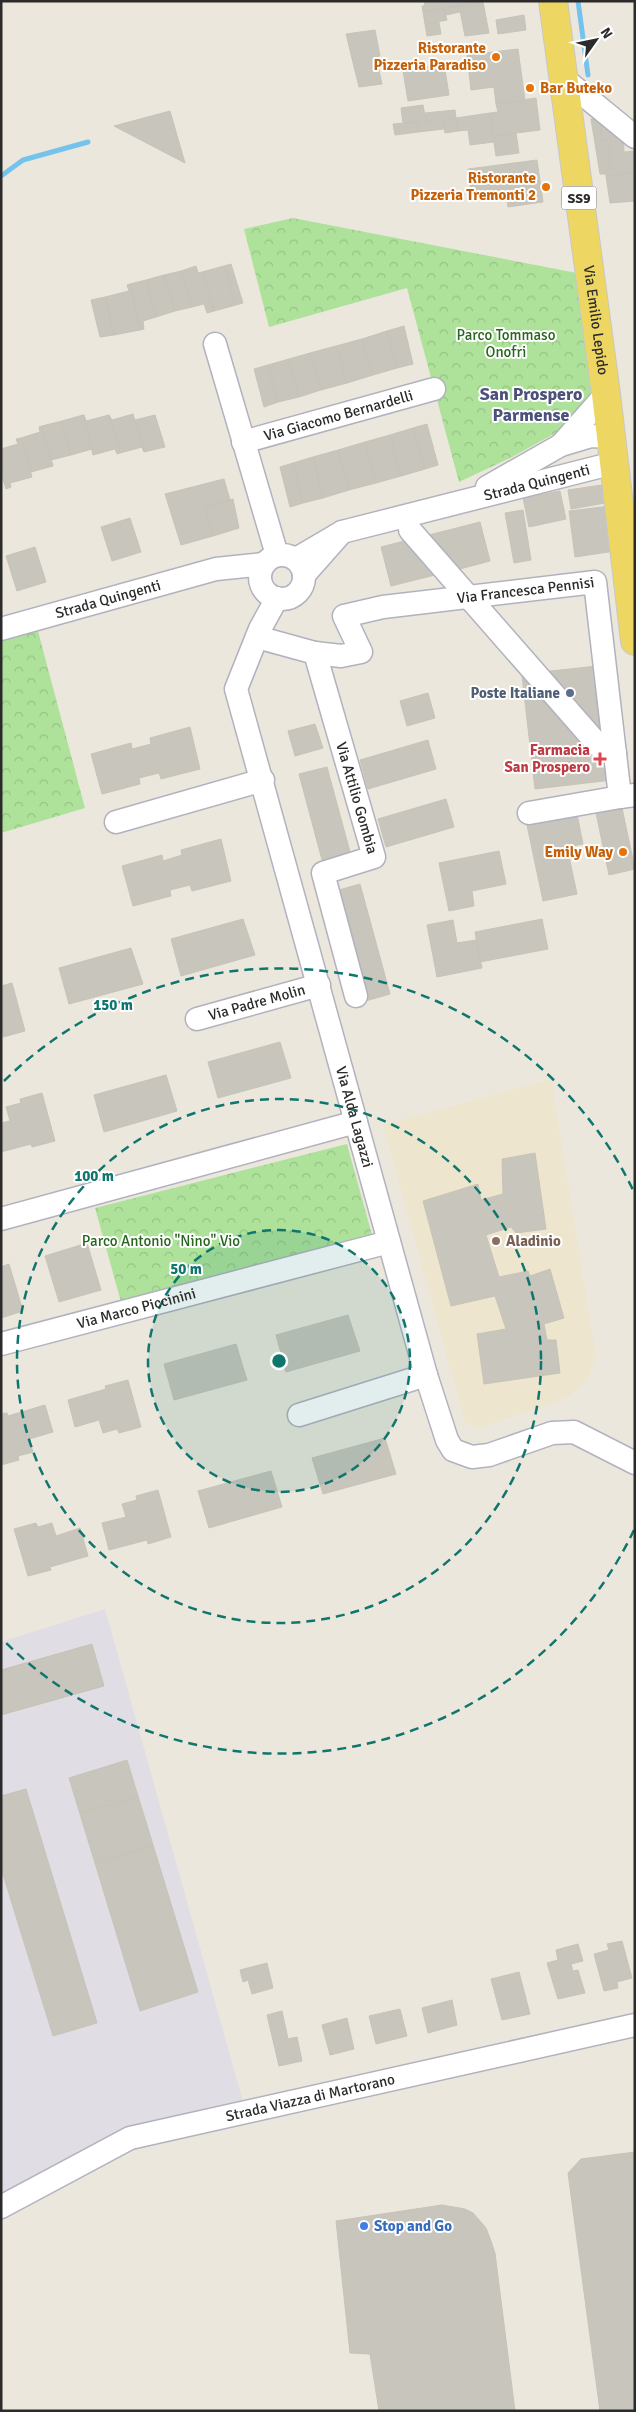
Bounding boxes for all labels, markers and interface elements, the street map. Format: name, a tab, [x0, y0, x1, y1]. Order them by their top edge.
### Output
north arrow	[571, 15, 621, 65]
text: N	[597, 24, 616, 42]
place label: Ristorante Pizzeria Paradiso	[374, 39, 486, 74]
marker: Ristorante Pizzeria Paradiso	[490, 51, 502, 63]
place label: Bar Buteko	[540, 79, 612, 97]
marker: Bar Buteko	[524, 82, 536, 94]
place label: Ristorante Pizzeria Tremonti 2	[410, 169, 536, 204]
marker: Ristorante Pizzeria Tremonti 2	[540, 181, 552, 193]
road number: SS9	[562, 187, 596, 210]
street label: Via Emilio Lepido	[580, 264, 612, 376]
park label: Parco Tommaso Onofri	[457, 326, 556, 361]
district label: San Prospero Parmense	[480, 383, 582, 426]
street label: Via Giacomo Bernardelli	[262, 386, 415, 445]
street label: Strada Quingenti	[482, 460, 592, 505]
street label: Via Francesca Pennisi	[456, 573, 595, 607]
street label: Strada Quingenti	[53, 576, 163, 622]
place label: Poste Italiane	[470, 684, 560, 702]
marker: Poste Italiane	[564, 687, 576, 699]
street label: Via Attilio Gombia	[332, 740, 382, 856]
place label: Farmacia San Prospero	[505, 741, 590, 776]
marker: Farmacia San Prospero	[594, 753, 606, 765]
place label: Emily Way	[544, 843, 614, 861]
marker: Emily Way	[617, 846, 629, 858]
street label: Via Padre Molin	[206, 980, 307, 1024]
text: 150 m	[93, 996, 133, 1014]
street label: Via Alda Lagazzi	[332, 1064, 377, 1169]
text: 100 m	[74, 1167, 114, 1185]
park label: Parco Antonio "Nino" Vio	[82, 1232, 240, 1250]
place label: Aladinio	[506, 1232, 561, 1250]
marker: Aladinio	[490, 1235, 502, 1247]
text: 50 m	[170, 1260, 202, 1278]
street label: Via Marco Piccinini	[75, 1284, 198, 1333]
centre of rings	[270, 1352, 288, 1370]
street label: Strada Viazza di Martorano	[224, 2070, 397, 2125]
place label: Stop and Go	[374, 2217, 452, 2235]
marker: Stop and Go	[358, 2220, 370, 2232]

